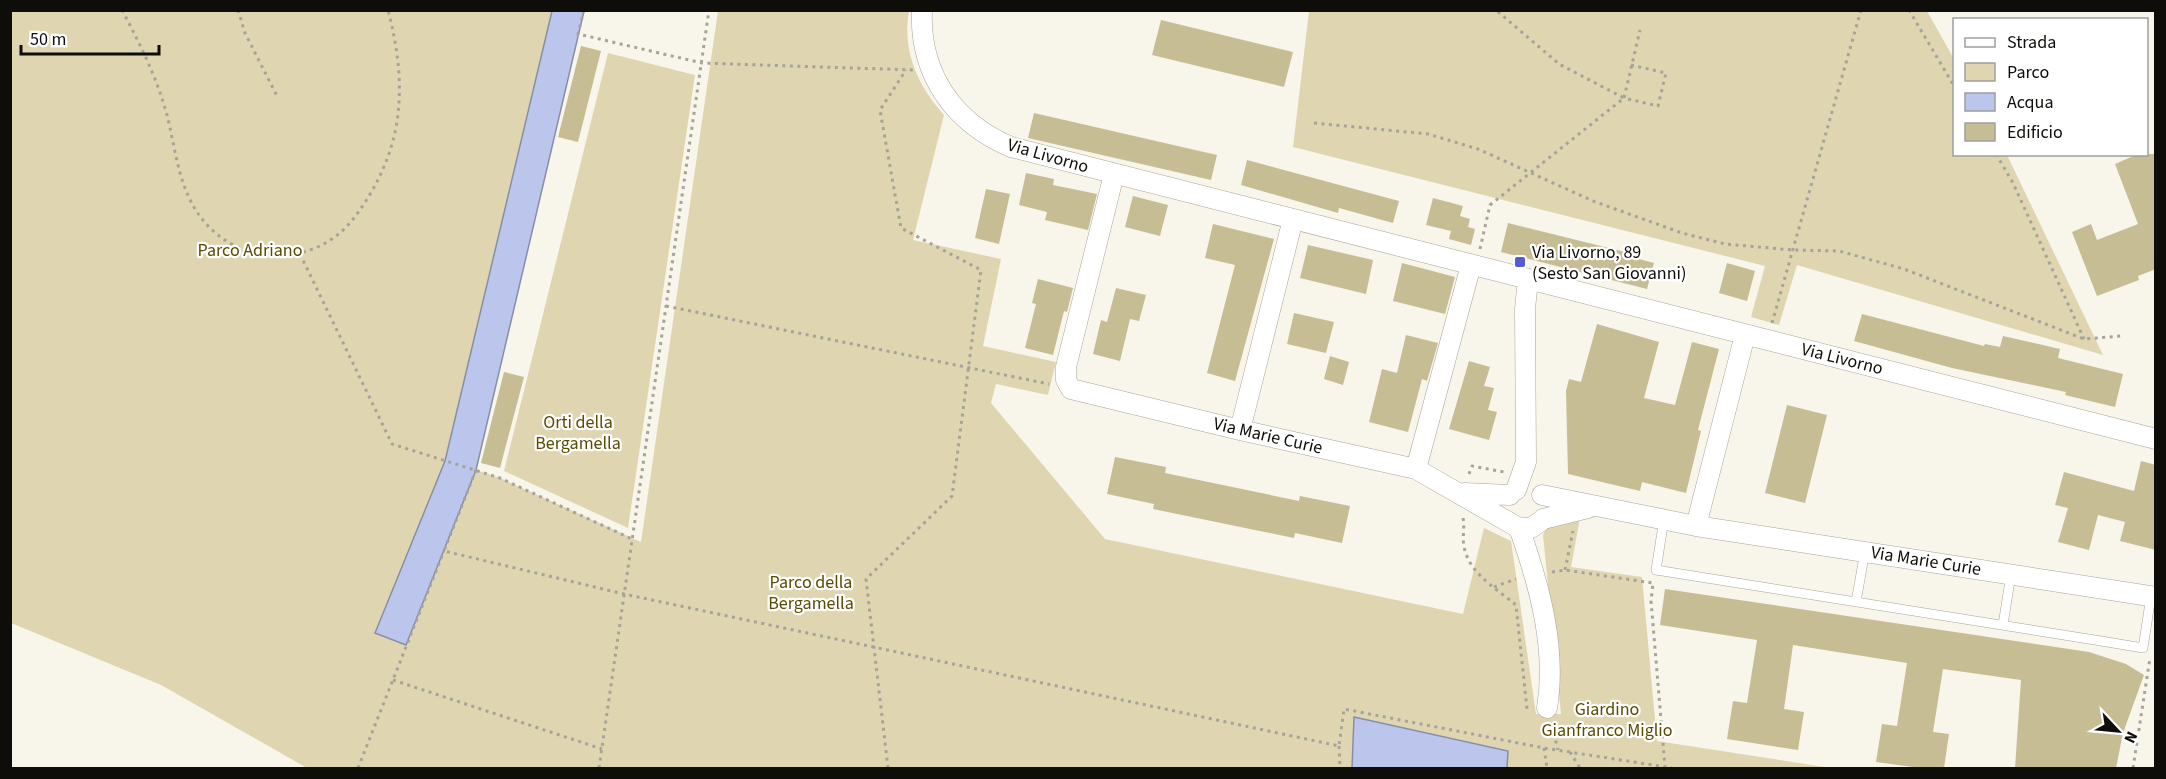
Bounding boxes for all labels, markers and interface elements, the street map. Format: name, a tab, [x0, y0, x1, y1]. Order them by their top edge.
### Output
scale bar	[21, 18, 159, 56]
legend	[1953, 18, 2148, 156]
text: 50 m	[30, 27, 66, 52]
text: Strada	[2007, 30, 2056, 55]
text: Parco	[2007, 60, 2049, 85]
text: Acqua	[2007, 90, 2053, 115]
text: Edificio	[2007, 120, 2063, 145]
street label: Via Livorno	[1004, 132, 1092, 180]
park label: Parco Adriano	[198, 238, 302, 263]
place label: Via Livorno, 89 (Sesto San Giovanni)	[1532, 240, 1686, 286]
marker: Via Livorno, 89 (Sesto San Giovanni)	[1513, 255, 1527, 269]
street label: Via Livorno	[1798, 337, 1886, 381]
park label: Orti della Bergamella	[535, 410, 621, 456]
street label: Via Marie Curie	[1211, 411, 1325, 461]
street label: Via Marie Curie	[1869, 540, 1983, 582]
park label: Parco della Bergamella	[768, 570, 854, 616]
park label: Giardino Gianfranco Miglio	[1542, 697, 1673, 743]
north arrow	[2088, 701, 2148, 761]
text: N	[2118, 728, 2143, 747]

